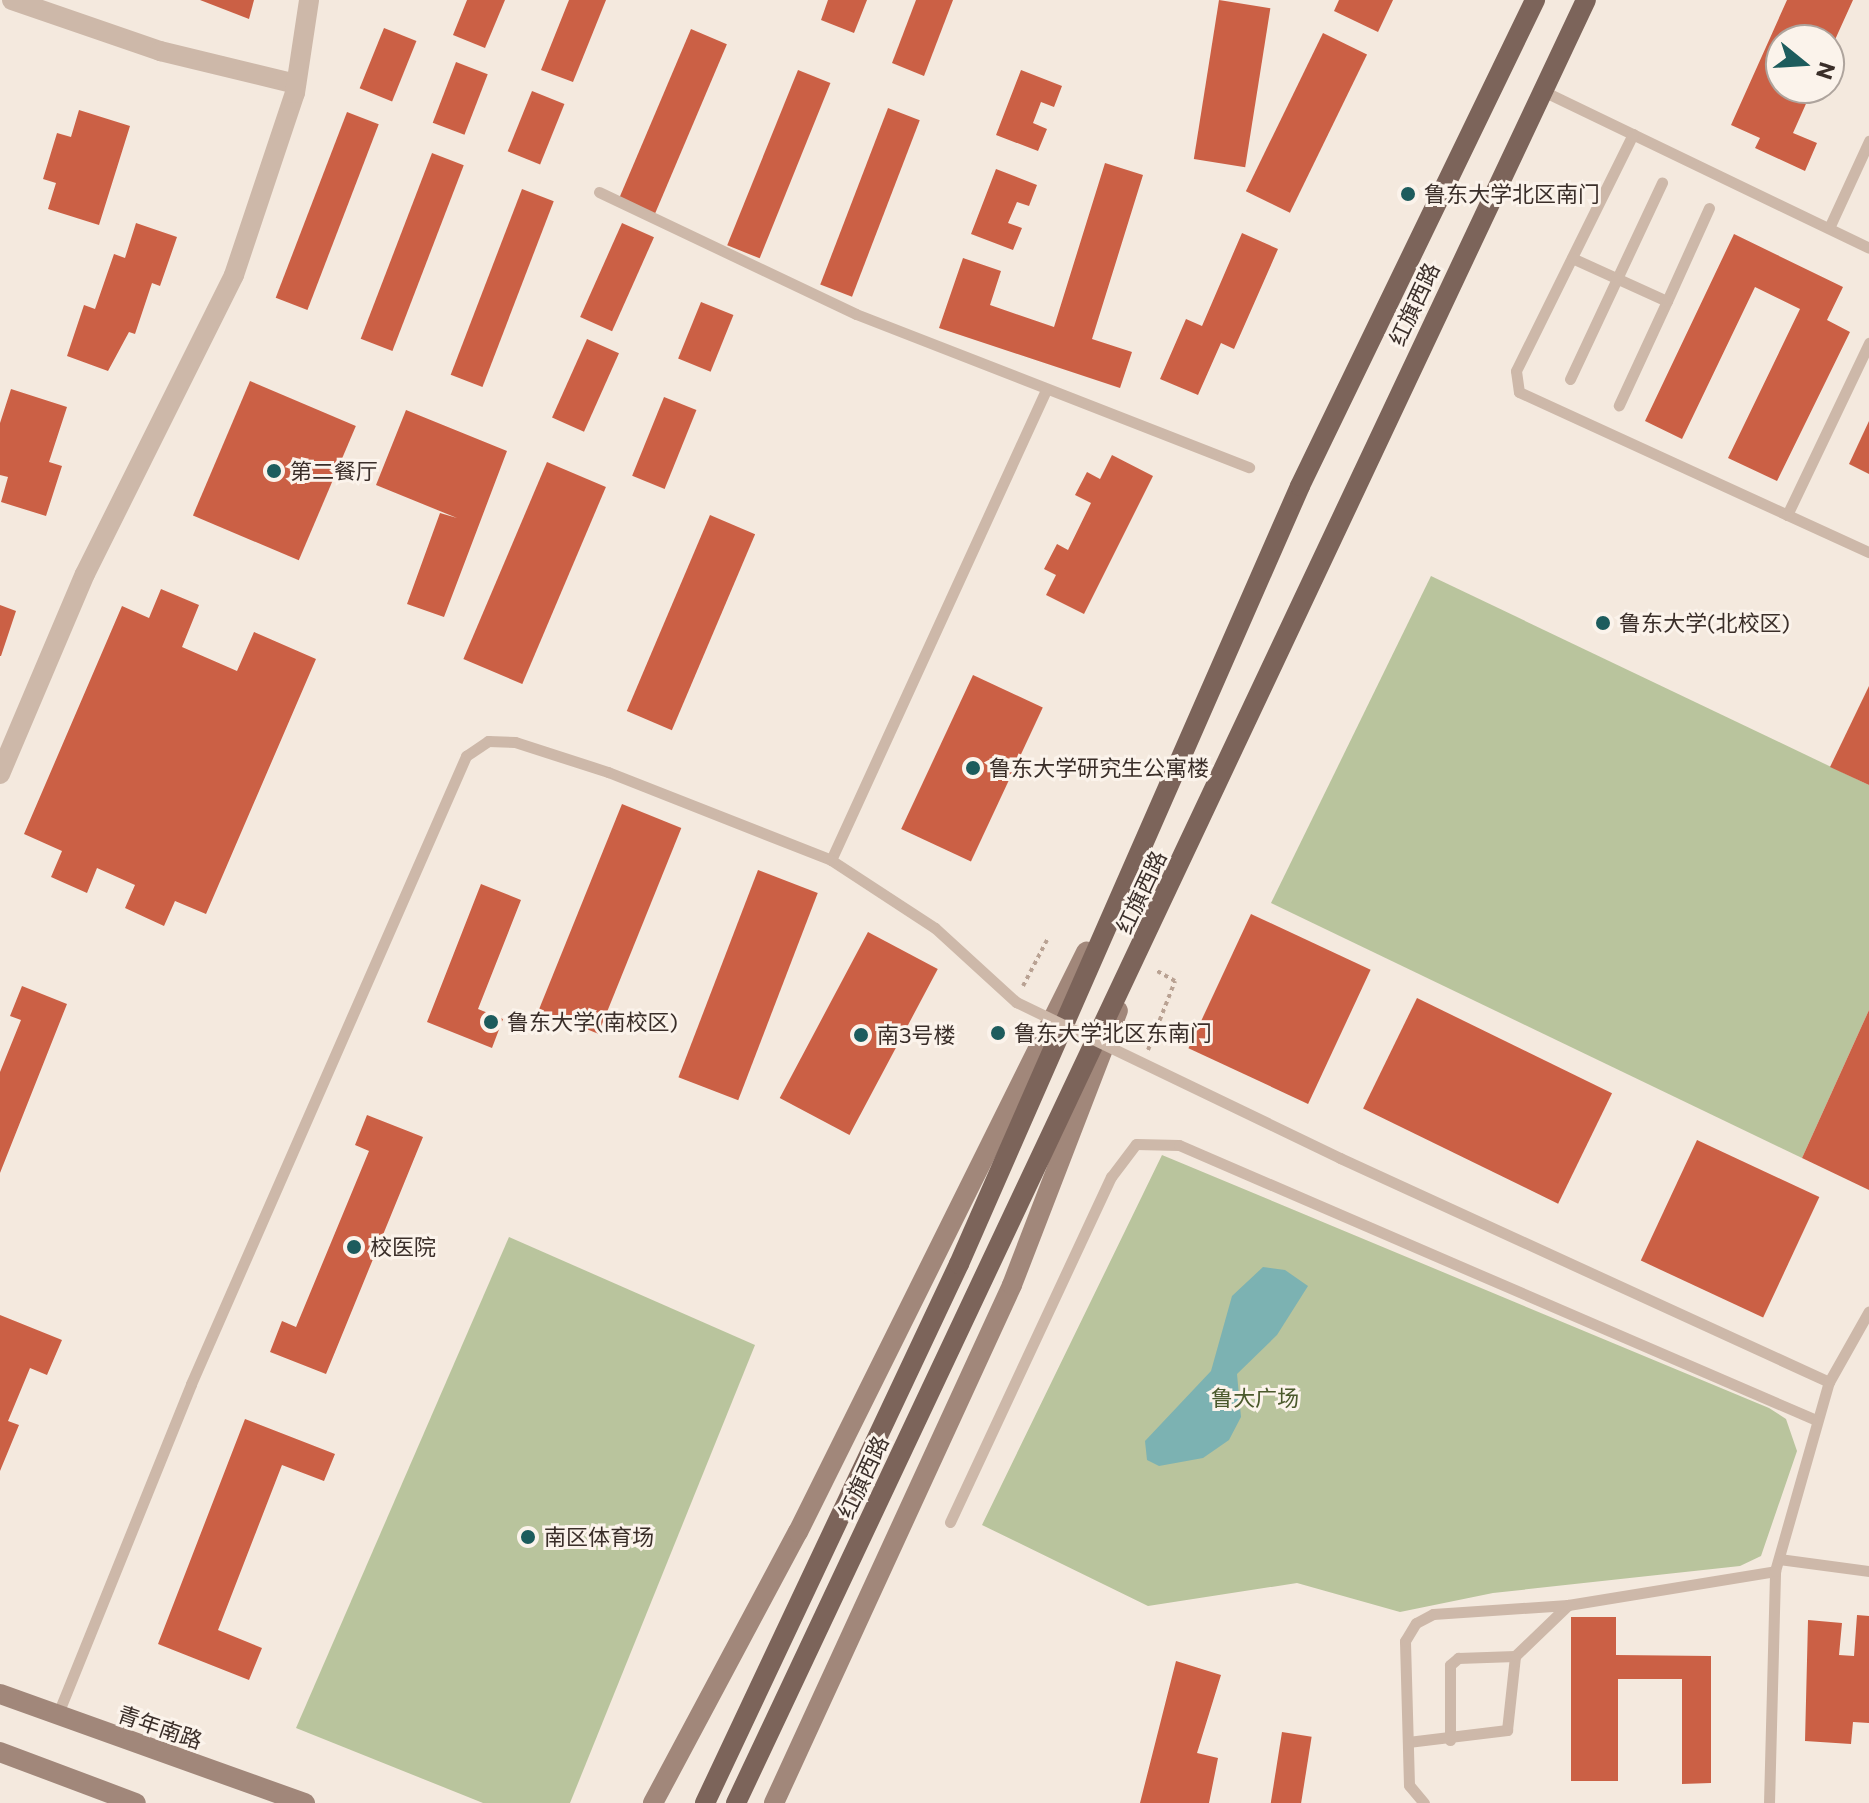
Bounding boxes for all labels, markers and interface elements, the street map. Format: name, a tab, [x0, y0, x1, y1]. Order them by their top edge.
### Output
north arrow	[1765, 24, 1845, 104]
text: N	[1811, 59, 1842, 83]
place label: 鲁东大学北区南门	[1424, 181, 1600, 207]
marker: 鲁东大学北区南门	[1399, 185, 1417, 203]
street label: 红旗西路	[1383, 259, 1445, 349]
place label: 第二餐厅	[290, 458, 378, 484]
marker: 第二餐厅	[265, 462, 283, 480]
place label: 鲁东大学(北校区)	[1619, 610, 1790, 636]
marker: 鲁东大学(北校区)	[1594, 614, 1612, 632]
place label: 鲁东大学研究生公寓楼	[989, 755, 1209, 781]
marker: 鲁东大学研究生公寓楼	[964, 759, 982, 777]
street label: 红旗西路	[1110, 847, 1172, 937]
place label: 鲁东大学(南校区)	[507, 1009, 678, 1035]
marker: 鲁东大学(南校区)	[482, 1013, 500, 1031]
place label: 鲁东大学北区东南门	[1014, 1020, 1212, 1046]
place label: 南3号楼	[877, 1022, 956, 1048]
marker: 鲁东大学北区东南门	[989, 1024, 1007, 1042]
marker: 南3号楼	[852, 1026, 870, 1044]
place label: 校医院	[370, 1234, 436, 1260]
marker: 校医院	[345, 1238, 363, 1256]
park label: 鲁大广场	[1211, 1385, 1299, 1411]
street label: 红旗西路	[832, 1432, 894, 1522]
place label: 南区体育场	[544, 1524, 654, 1550]
marker: 南区体育场	[519, 1528, 537, 1546]
street label: 青年南路	[114, 1700, 206, 1754]

